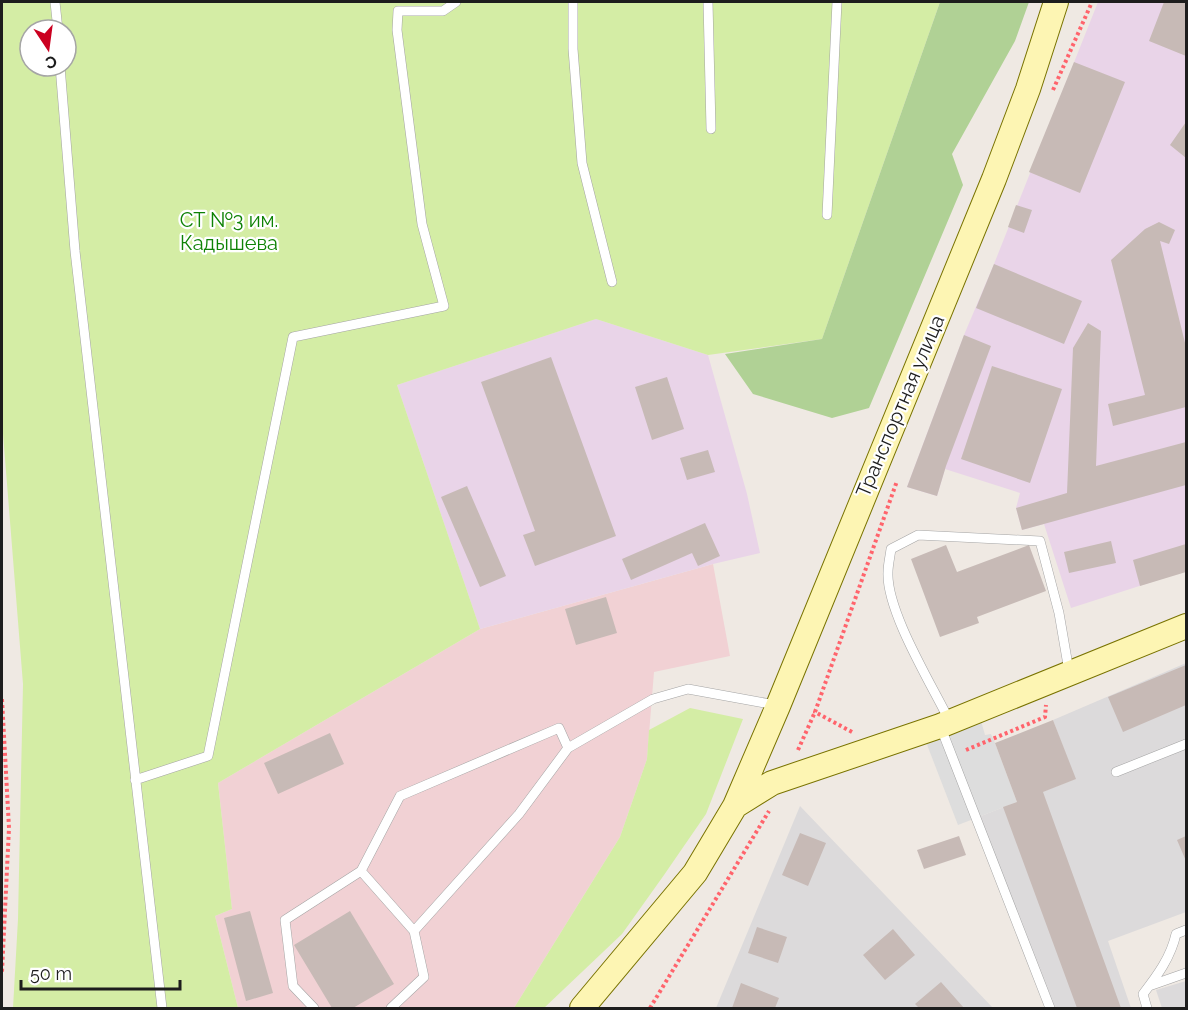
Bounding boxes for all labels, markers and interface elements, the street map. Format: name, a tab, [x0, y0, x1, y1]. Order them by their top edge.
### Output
north arrow	[18, 18, 78, 78]
text: С	[44, 52, 59, 73]
park label: СТ №3 им. Кадышева	[180, 208, 278, 255]
street label: Транспортная улица	[851, 311, 949, 501]
scale bar	[21, 953, 180, 991]
text: 50 m	[30, 963, 72, 984]

